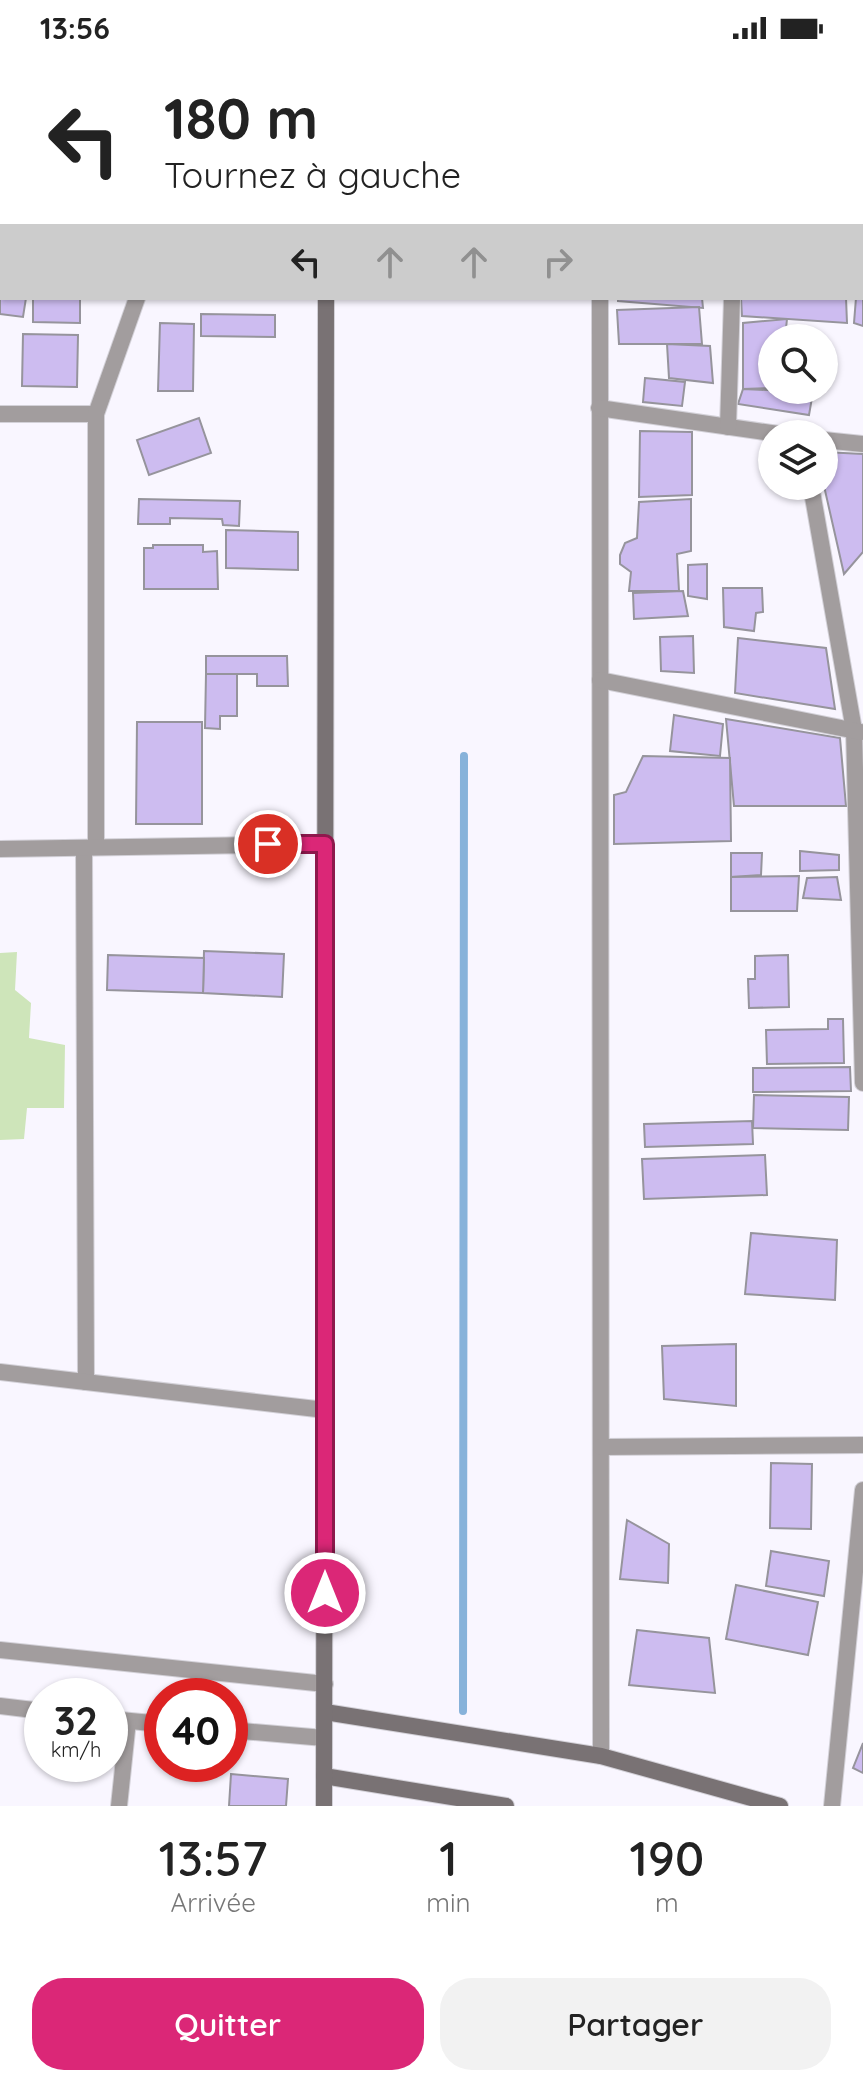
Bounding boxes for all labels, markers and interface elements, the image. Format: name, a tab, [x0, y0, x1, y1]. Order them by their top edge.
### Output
text: 13:56	[40, 9, 110, 47]
text: 180 m	[164, 83, 318, 153]
icon: left	[32, 88, 136, 192]
text: Tournez à gauche	[164, 152, 461, 197]
icon: left	[284, 240, 328, 284]
icon: ahead	[368, 240, 412, 284]
icon: ahead	[452, 240, 496, 284]
icon: right	[536, 240, 580, 284]
map controls	[758, 324, 838, 500]
button: search	[758, 324, 838, 404]
button: layers	[758, 420, 838, 500]
pin	[234, 810, 302, 878]
icon: arrive	[246, 822, 290, 866]
position arrow	[283, 1551, 367, 1635]
speed limit sign: 40	[144, 1678, 248, 1782]
text: 32	[54, 1695, 98, 1745]
text: km/h	[51, 1737, 101, 1762]
text: 13:57	[159, 1828, 267, 1888]
text: 1	[439, 1828, 458, 1888]
text: 190	[629, 1828, 704, 1888]
text: Arrivée	[170, 1886, 256, 1919]
text: min	[426, 1886, 471, 1919]
text: m	[655, 1886, 679, 1919]
button: Quitter	[32, 1978, 424, 2070]
button: Partager	[440, 1978, 831, 2070]

